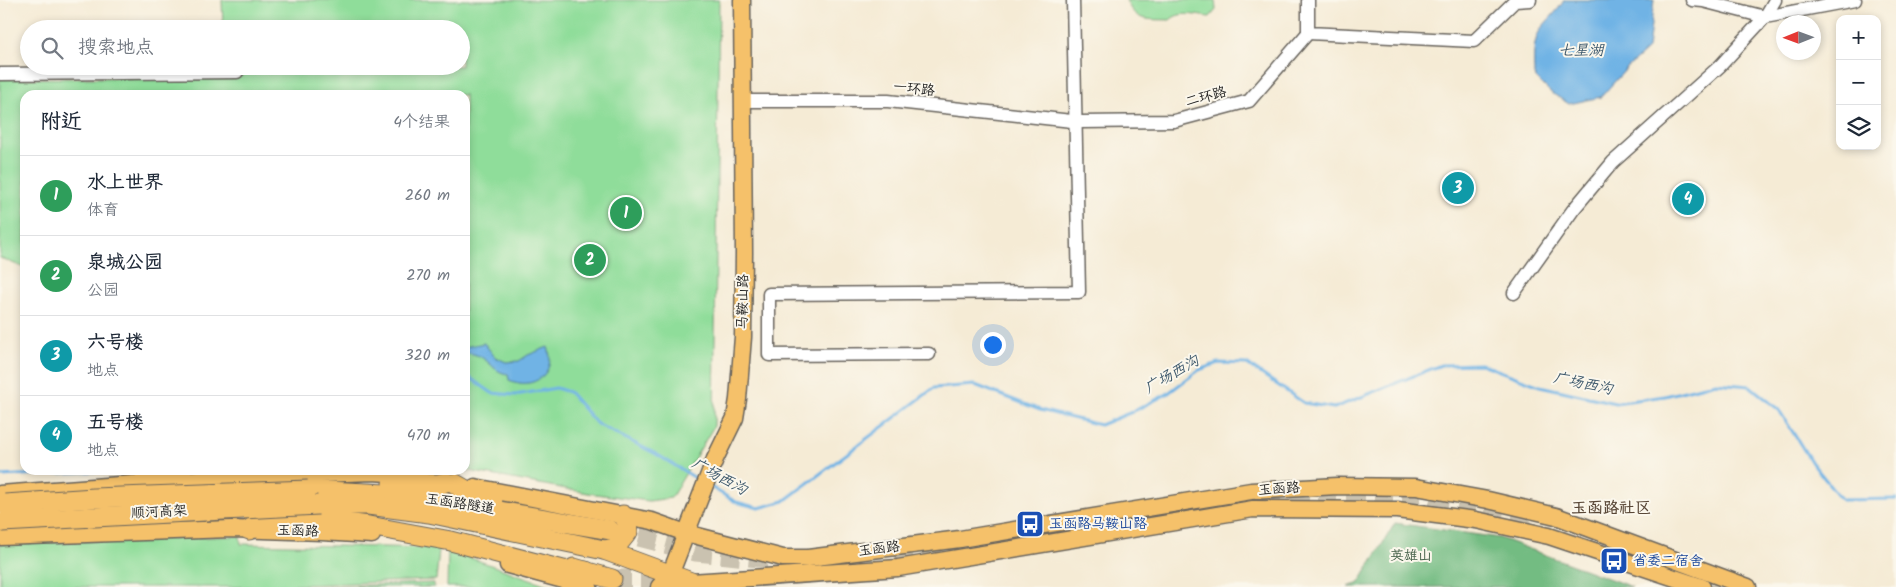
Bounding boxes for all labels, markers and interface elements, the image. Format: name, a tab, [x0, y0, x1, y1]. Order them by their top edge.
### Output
north arrow	[1776, 15, 1821, 60]
map controls	[1836, 15, 1881, 150]
button: +	[1836, 15, 1881, 60]
search box	[20, 20, 470, 75]
text: 搜索地点	[78, 33, 154, 63]
icon: search	[38, 34, 66, 62]
water label: 七星湖	[1558, 39, 1605, 63]
button: −	[1836, 60, 1881, 105]
street label: 一环路	[892, 76, 936, 102]
street label: 二环路	[1183, 81, 1229, 113]
button: layers	[1836, 105, 1881, 150]
text: 附近	[40, 106, 82, 139]
text: 4个结果	[393, 110, 450, 135]
text: 水上世界	[87, 168, 163, 198]
pin: 3	[1442, 169, 1474, 207]
pin: 4	[1672, 180, 1704, 218]
text: 1	[54, 183, 58, 208]
text: 260 m	[405, 183, 450, 208]
pin: 1	[610, 194, 642, 232]
text: 体育	[87, 198, 119, 223]
pin: 2	[574, 241, 606, 279]
text: 泉城公园	[87, 248, 163, 278]
text: 2	[51, 263, 61, 288]
text: 270 m	[406, 263, 450, 288]
street label: 马鞍山路	[732, 274, 754, 330]
text: 公园	[87, 278, 119, 303]
text: 六号楼	[87, 328, 144, 358]
your location	[980, 332, 1006, 358]
text: 3	[52, 343, 60, 368]
text: 320 m	[404, 343, 450, 368]
water label: 广场西沟	[1140, 349, 1206, 400]
text: 地点	[87, 358, 119, 383]
water label: 广场西沟	[1551, 366, 1617, 402]
text: 五号楼	[87, 408, 144, 438]
text: 4	[52, 423, 60, 448]
text: 470 m	[407, 423, 450, 448]
text: 地点	[87, 438, 119, 463]
water label: 广场西沟	[687, 452, 753, 503]
street label: 玉函路	[1257, 477, 1301, 501]
street label: 玉函路隧道	[424, 488, 496, 520]
district label: 玉函路社区	[1571, 496, 1651, 521]
street label: 顺河高架	[130, 500, 188, 524]
bus stop icon: 玉函路马鞍山路	[1015, 509, 1045, 539]
place label: 玉函路马鞍山路	[1049, 513, 1147, 535]
street label: 玉函路	[277, 519, 319, 543]
street label: 玉函路	[857, 536, 901, 562]
park label: 英雄山	[1390, 545, 1432, 567]
bus stop icon: 省委二宿舍	[1599, 546, 1629, 576]
place label: 省委二宿舍	[1633, 550, 1703, 572]

